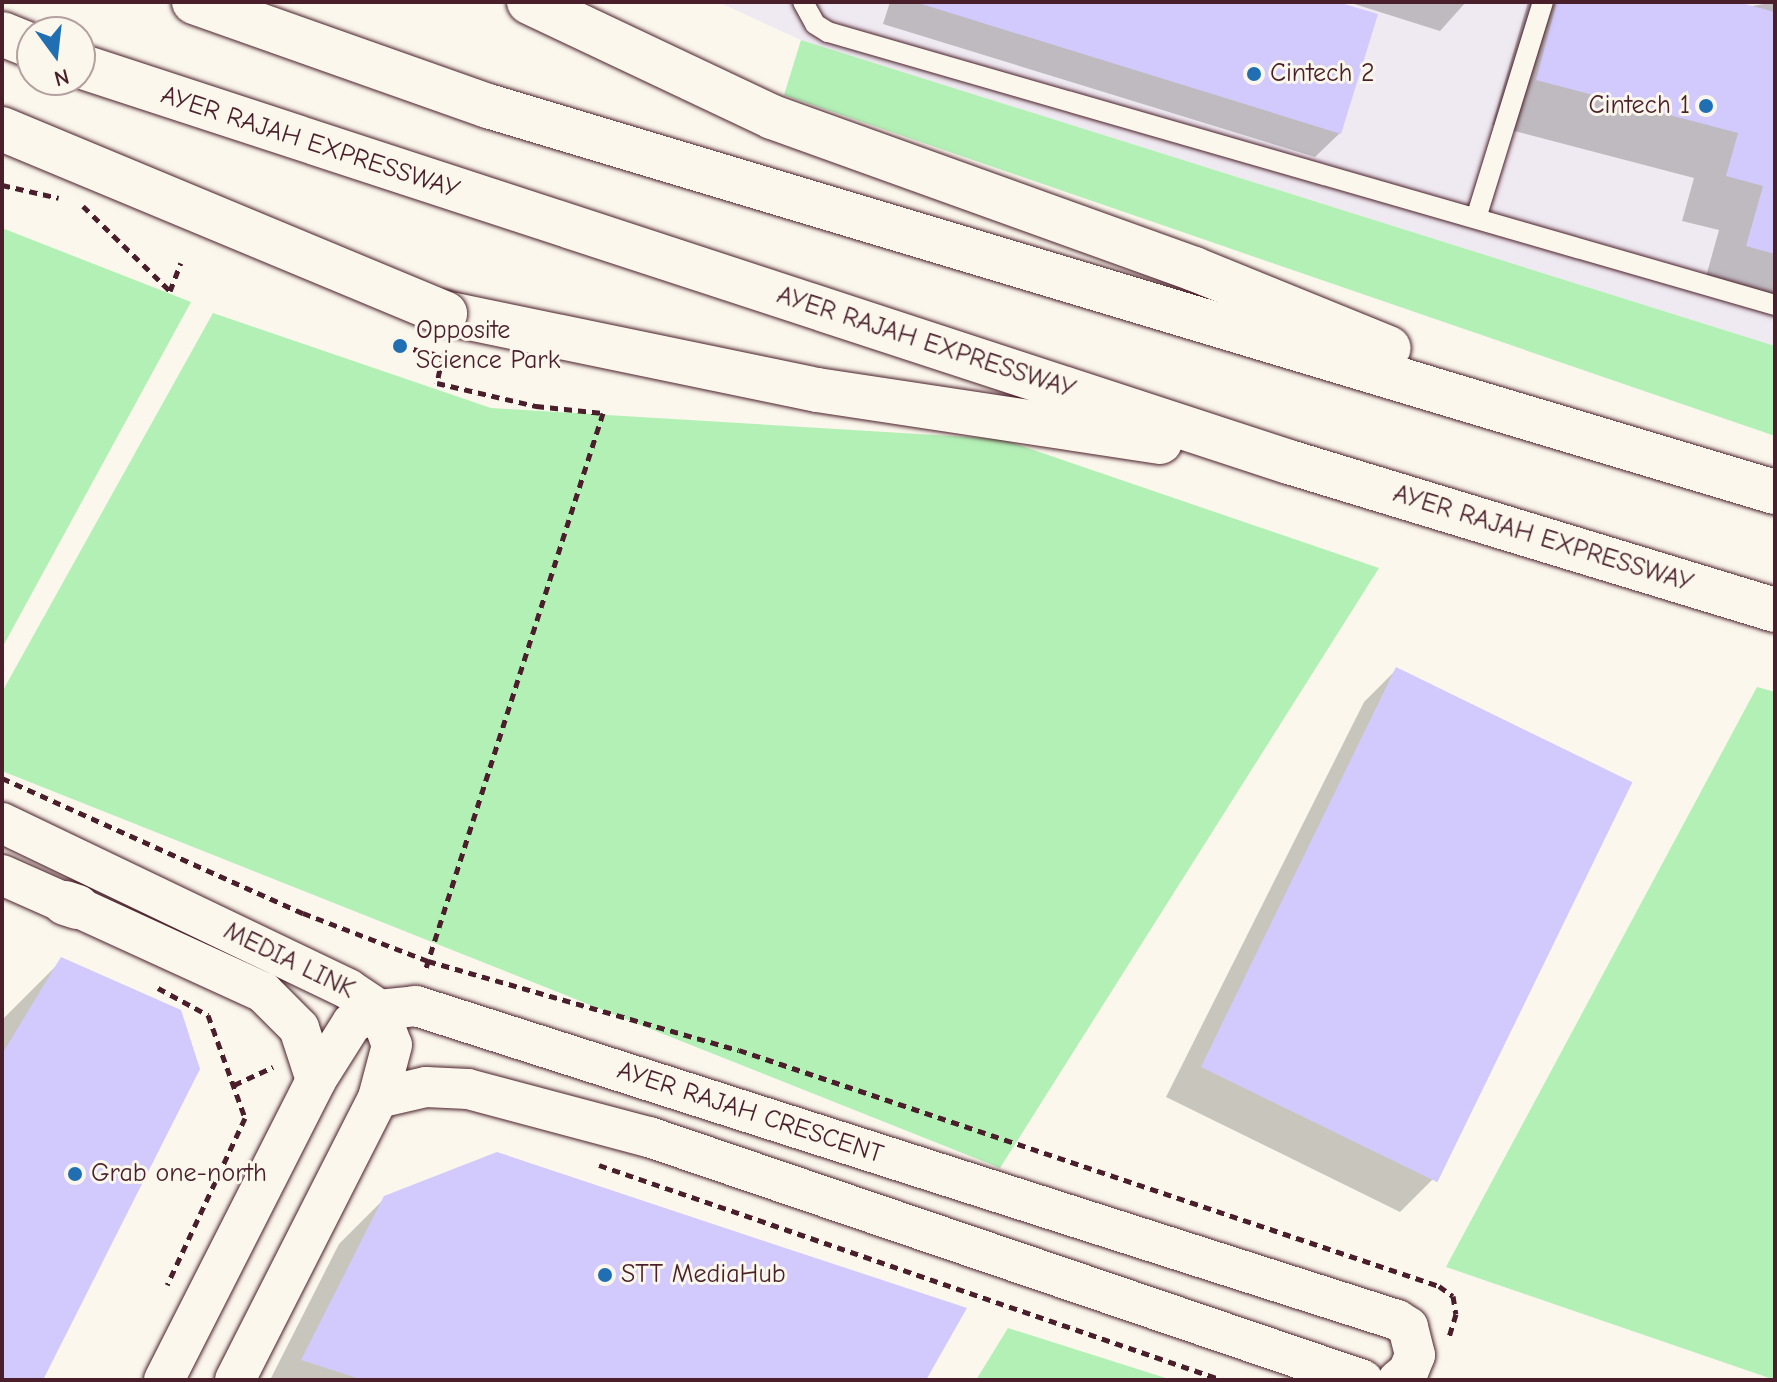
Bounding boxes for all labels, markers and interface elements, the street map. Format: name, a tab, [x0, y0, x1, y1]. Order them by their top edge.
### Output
north arrow	[16, 16, 96, 96]
place label: Cintech 2	[1270, 58, 1375, 90]
text: N	[51, 63, 72, 92]
marker: Cintech 2	[1245, 65, 1263, 83]
street label: AYER RAJAH EXPRESSWAY	[157, 80, 463, 206]
place label: Cintech 1	[1589, 90, 1690, 122]
marker: Cintech 1	[1697, 97, 1715, 115]
street label: AYER RAJAH EXPRESSWAY	[773, 280, 1079, 406]
place label: Opposite Science Park	[416, 315, 560, 376]
marker: Opposite Science Park	[391, 337, 409, 355]
street label: AYER RAJAH EXPRESSWAY	[1389, 478, 1697, 600]
street label: MEDIA LINK	[218, 916, 360, 1006]
street label: AYER RAJAH CRESCENT	[613, 1055, 887, 1171]
place label: Grab one-north	[91, 1158, 267, 1190]
marker: Grab one-north	[66, 1165, 84, 1183]
place label: STT MediaHub	[621, 1259, 786, 1291]
marker: STT MediaHub	[596, 1266, 614, 1284]

